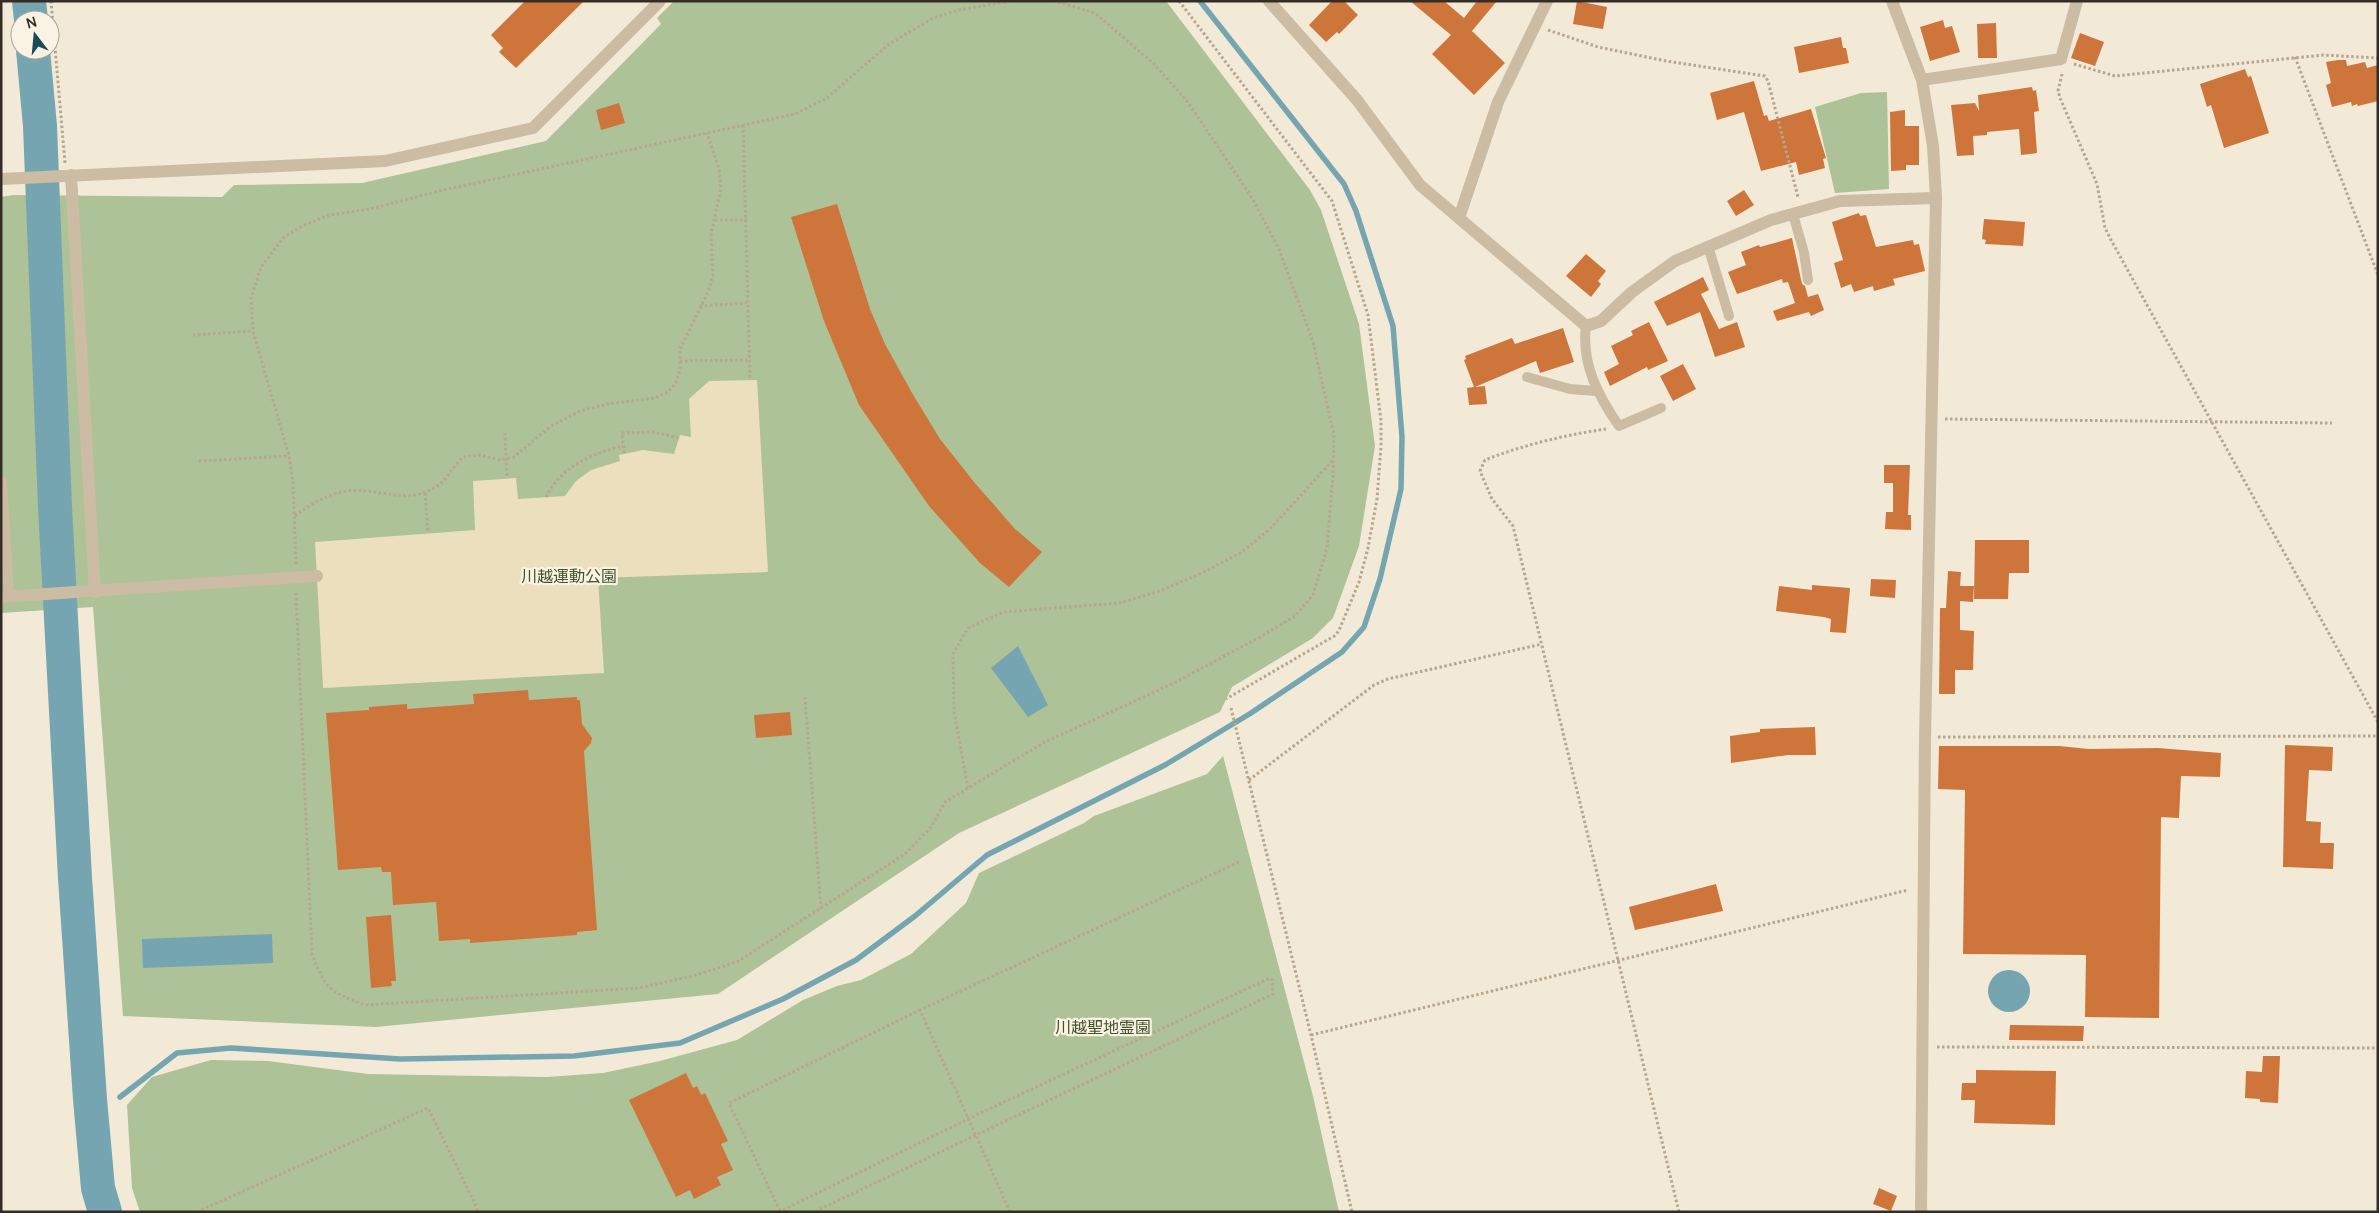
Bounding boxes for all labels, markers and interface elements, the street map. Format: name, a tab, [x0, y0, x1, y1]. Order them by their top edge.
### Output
north arrow	[10, 10, 60, 60]
text: N	[24, 12, 39, 33]
park label: 川越運動公園	[521, 565, 617, 587]
park label: 川越聖地霊園	[1055, 1016, 1151, 1038]

